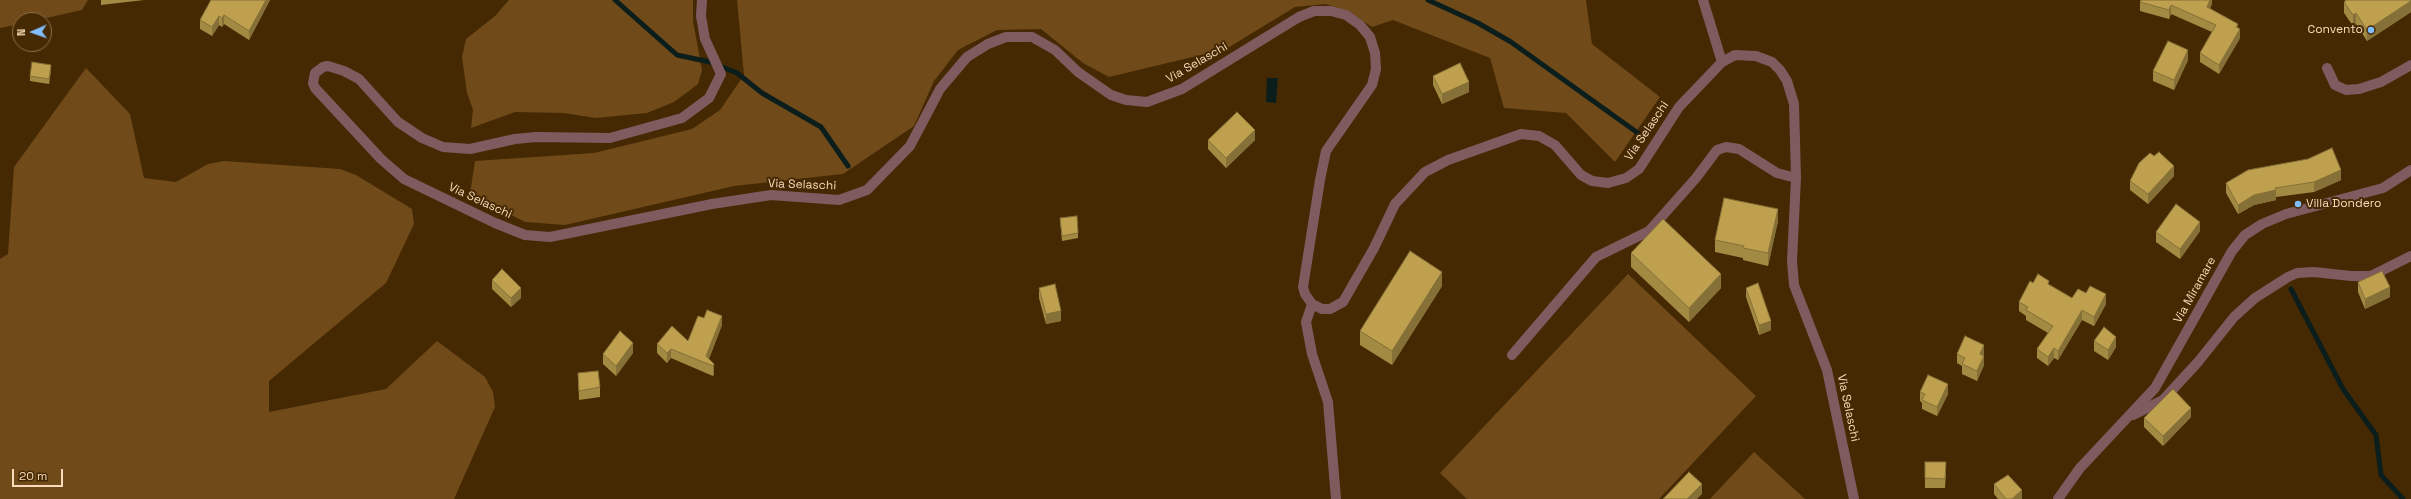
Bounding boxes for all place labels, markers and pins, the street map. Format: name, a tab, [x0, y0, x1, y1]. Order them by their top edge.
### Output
place label: Convento	[2307, 23, 2363, 37]
marker: Convento	[2366, 25, 2376, 35]
place label: Villa Dondero	[2306, 197, 2382, 211]
marker: Villa Dondero	[2293, 199, 2303, 209]

